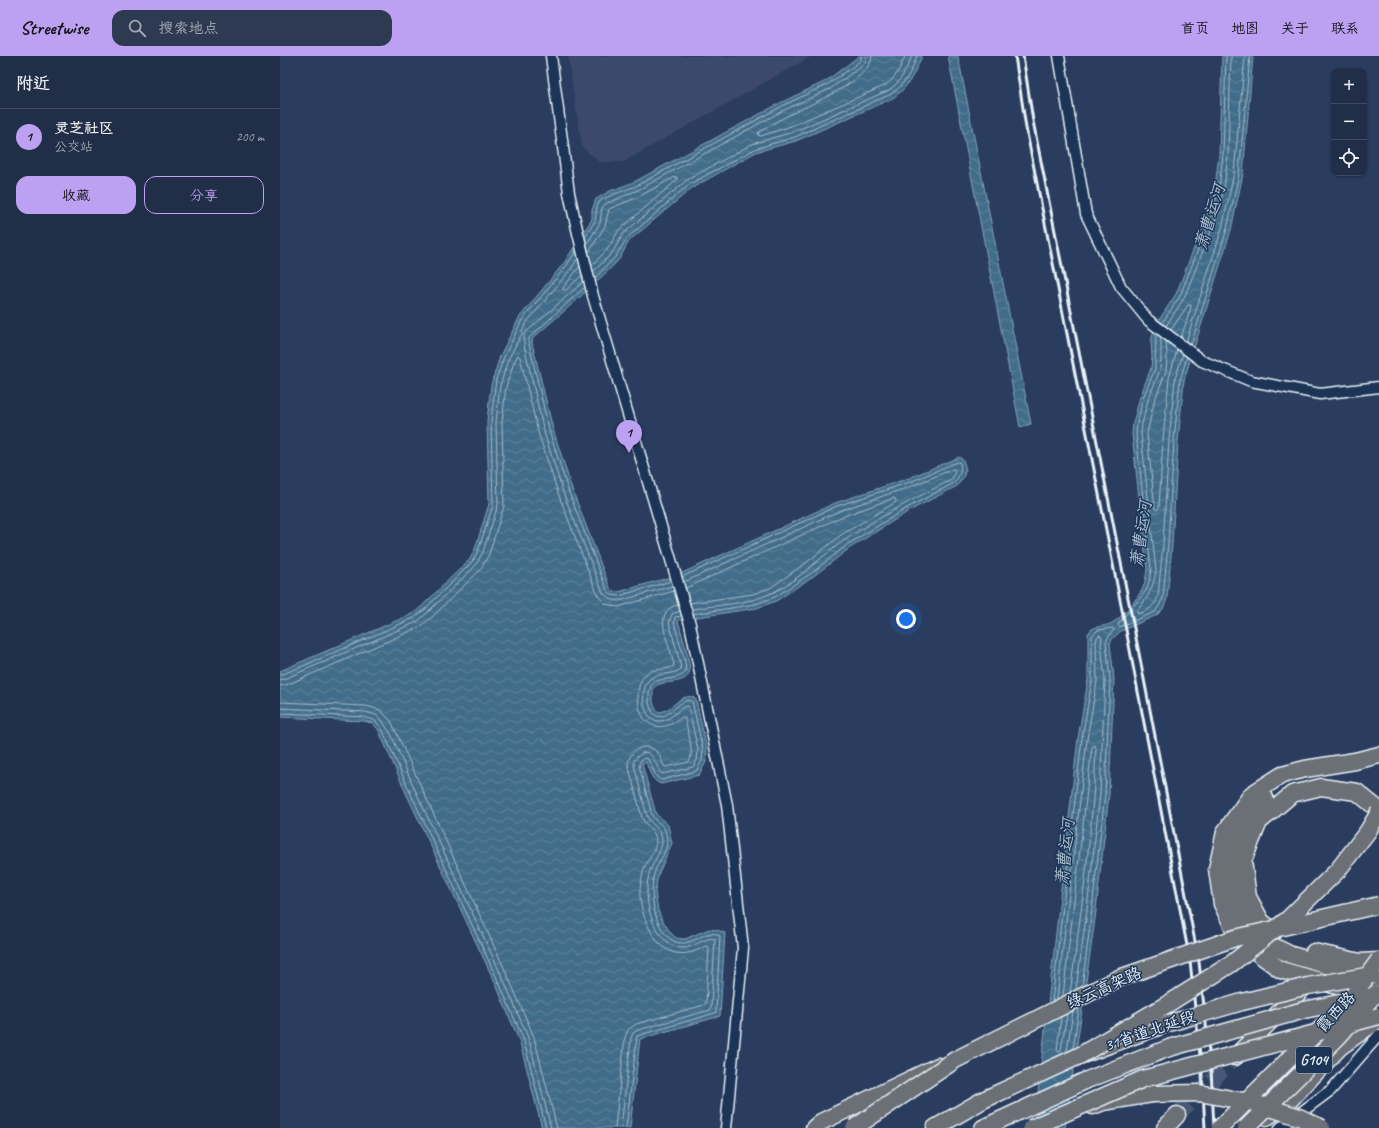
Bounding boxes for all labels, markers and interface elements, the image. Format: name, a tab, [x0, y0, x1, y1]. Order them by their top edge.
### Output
search box	[112, 10, 392, 46]
text: Streetwise	[20, 16, 88, 40]
icon: search	[126, 17, 148, 39]
text: 搜索地点	[158, 19, 218, 38]
text: 首页	[1181, 20, 1209, 37]
text: 地图	[1231, 20, 1259, 37]
text: 关于	[1281, 20, 1309, 37]
text: 联系	[1331, 20, 1359, 37]
map controls	[1331, 68, 1367, 176]
button: +	[1331, 68, 1367, 104]
text: 附近	[16, 73, 50, 94]
button: −	[1331, 104, 1367, 140]
text: 灵芝社区	[54, 119, 114, 138]
text: 1	[26, 129, 32, 145]
text: 200 m	[236, 129, 264, 145]
text: 公交站	[54, 139, 93, 155]
button: locate	[1331, 140, 1367, 176]
button: 收藏	[16, 176, 136, 214]
button: 分享	[144, 176, 264, 214]
water label: 萧曹运河	[1190, 179, 1231, 253]
pin: 1	[616, 420, 642, 453]
water label: 萧曹运河	[1126, 496, 1157, 569]
your location	[896, 609, 916, 629]
water label: 萧曹运河	[1051, 814, 1079, 887]
street label: 绿云高架路	[1063, 963, 1145, 1013]
street label: 霞西路	[1312, 988, 1360, 1036]
street label: 31省道北延段	[1102, 1006, 1198, 1056]
road number: G104	[1296, 1047, 1332, 1073]

